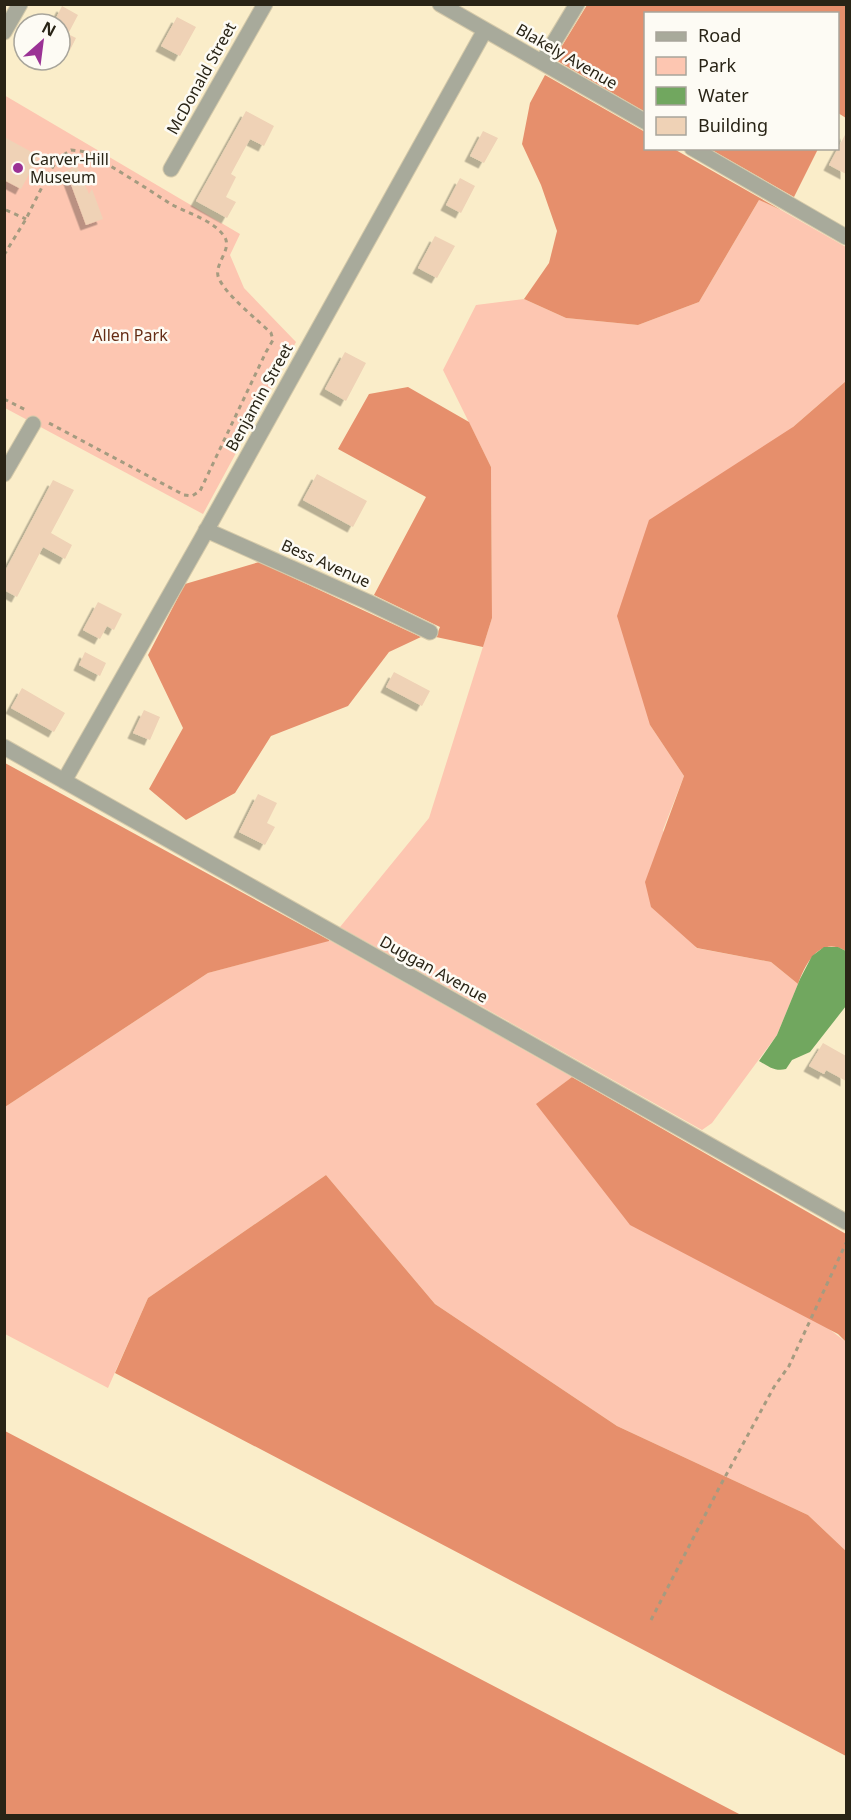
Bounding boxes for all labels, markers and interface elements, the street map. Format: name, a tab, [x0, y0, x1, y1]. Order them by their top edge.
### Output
north arrow	[12, 12, 72, 72]
legend	[644, 12, 839, 150]
text: N	[38, 16, 60, 42]
street label: McDonald Street	[161, 18, 241, 138]
street label: Blakely Avenue	[512, 18, 622, 94]
text: Road	[698, 23, 741, 47]
text: Park	[698, 53, 736, 77]
text: Water	[698, 83, 749, 107]
text: Building	[698, 113, 768, 137]
place label: Carver-Hill Museum	[30, 148, 109, 188]
marker: Carver-Hill Museum	[11, 161, 25, 175]
park label: Allen Park	[92, 324, 168, 346]
street label: Benjamin Street	[220, 339, 298, 455]
street label: Bess Avenue	[278, 534, 374, 592]
street label: Duggan Avenue	[376, 930, 492, 1008]

